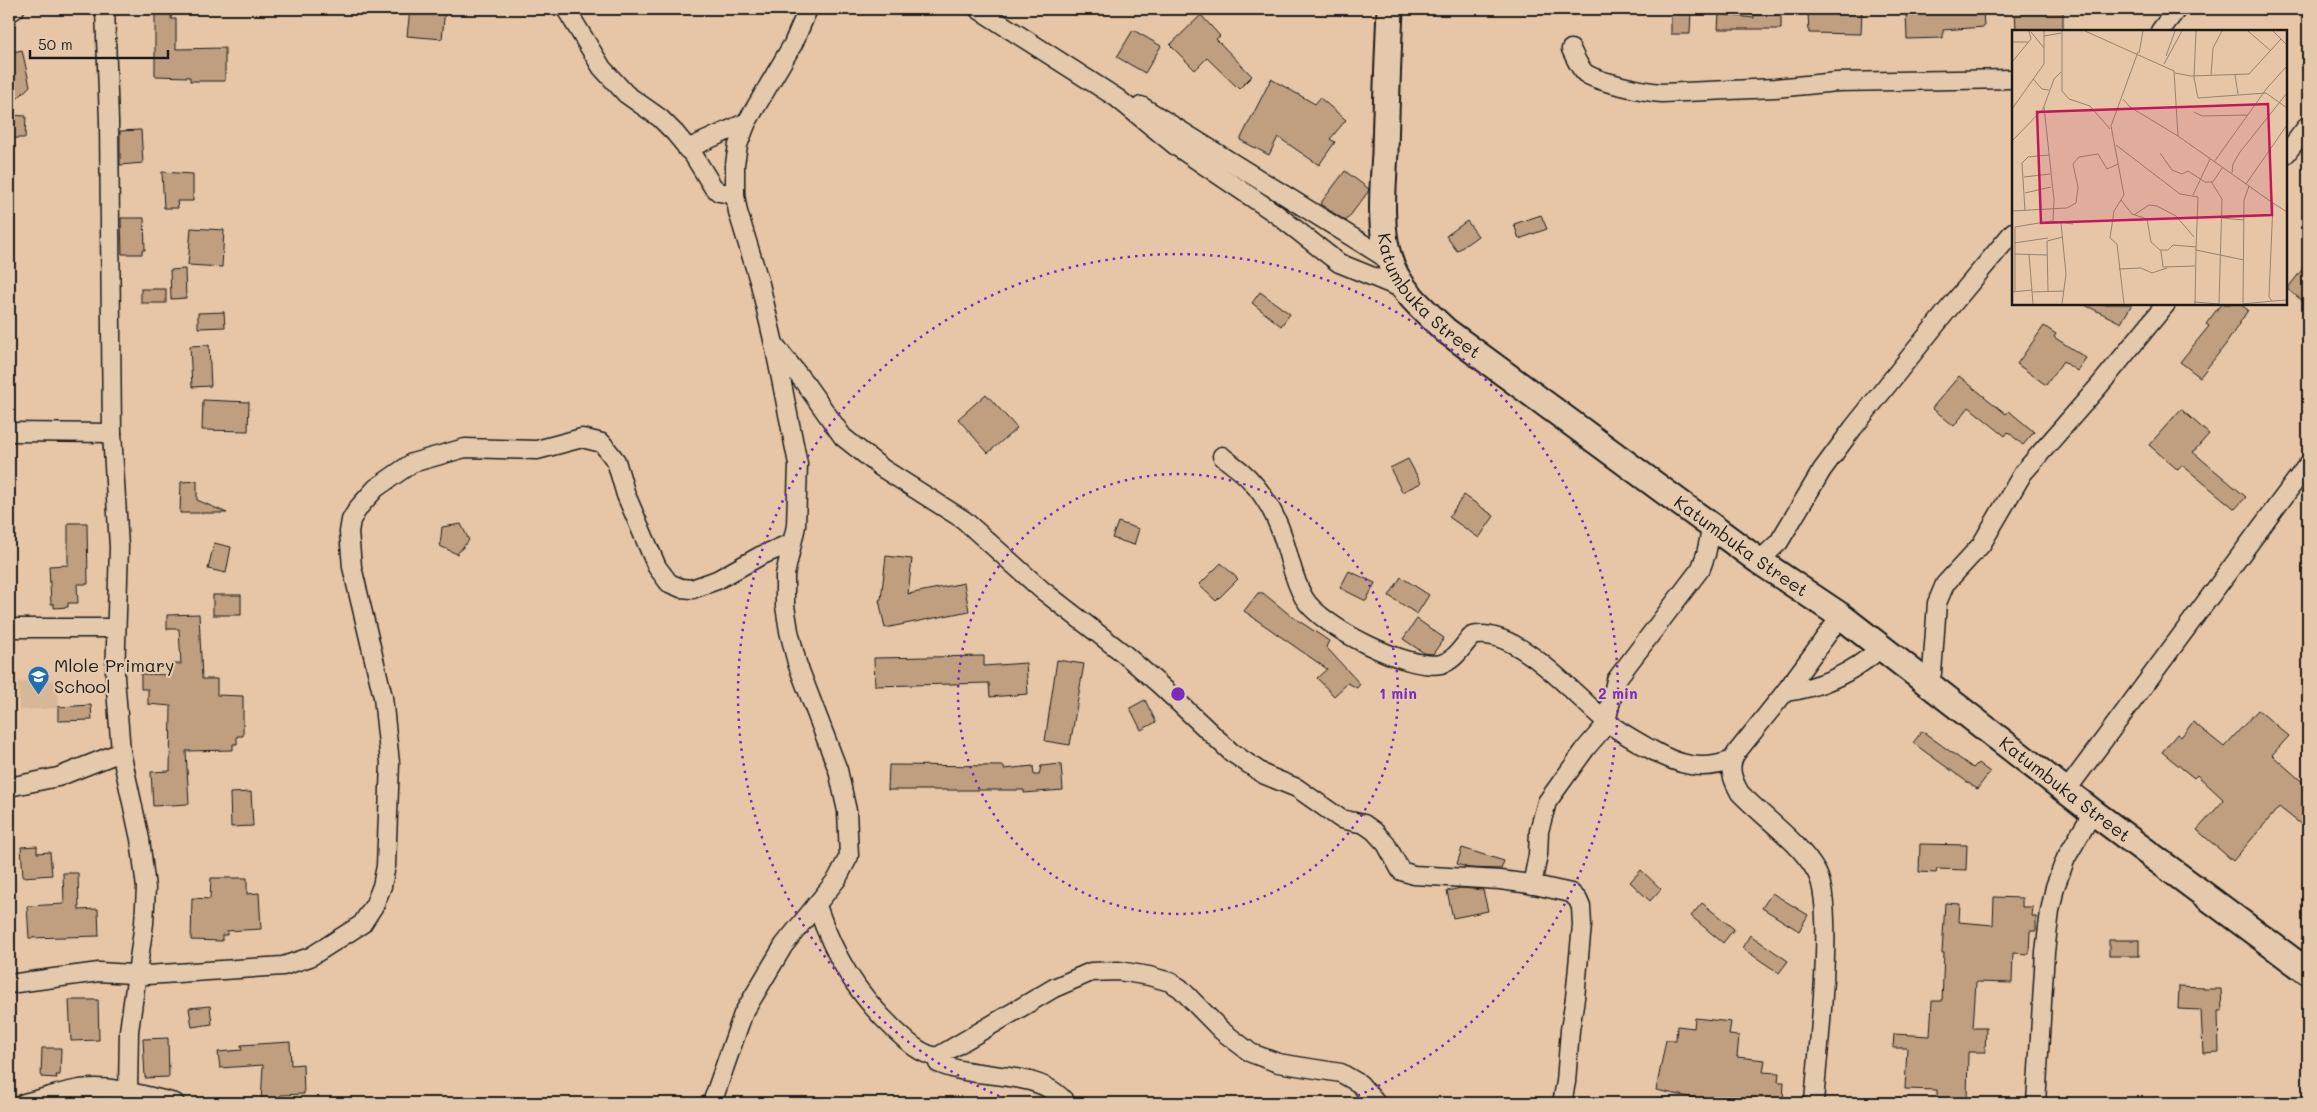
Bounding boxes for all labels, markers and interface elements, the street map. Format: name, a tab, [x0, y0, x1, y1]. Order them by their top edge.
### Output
scale bar	[30, 28, 168, 60]
inset map	[2012, 30, 2287, 305]
text: 50 m	[38, 34, 73, 54]
street label: Katumbuka Street	[1373, 231, 1486, 363]
street label: Katumbuka Street	[1670, 490, 1813, 602]
place label: Mlole Primary School	[54, 653, 175, 698]
school or university icon: Mlole Primary School	[26, 664, 50, 695]
text: 1 min	[1379, 683, 1417, 703]
text: 2 min	[1598, 683, 1638, 703]
centre of rings	[1169, 685, 1187, 703]
street label: Katumbuka Street	[1995, 731, 2136, 847]

